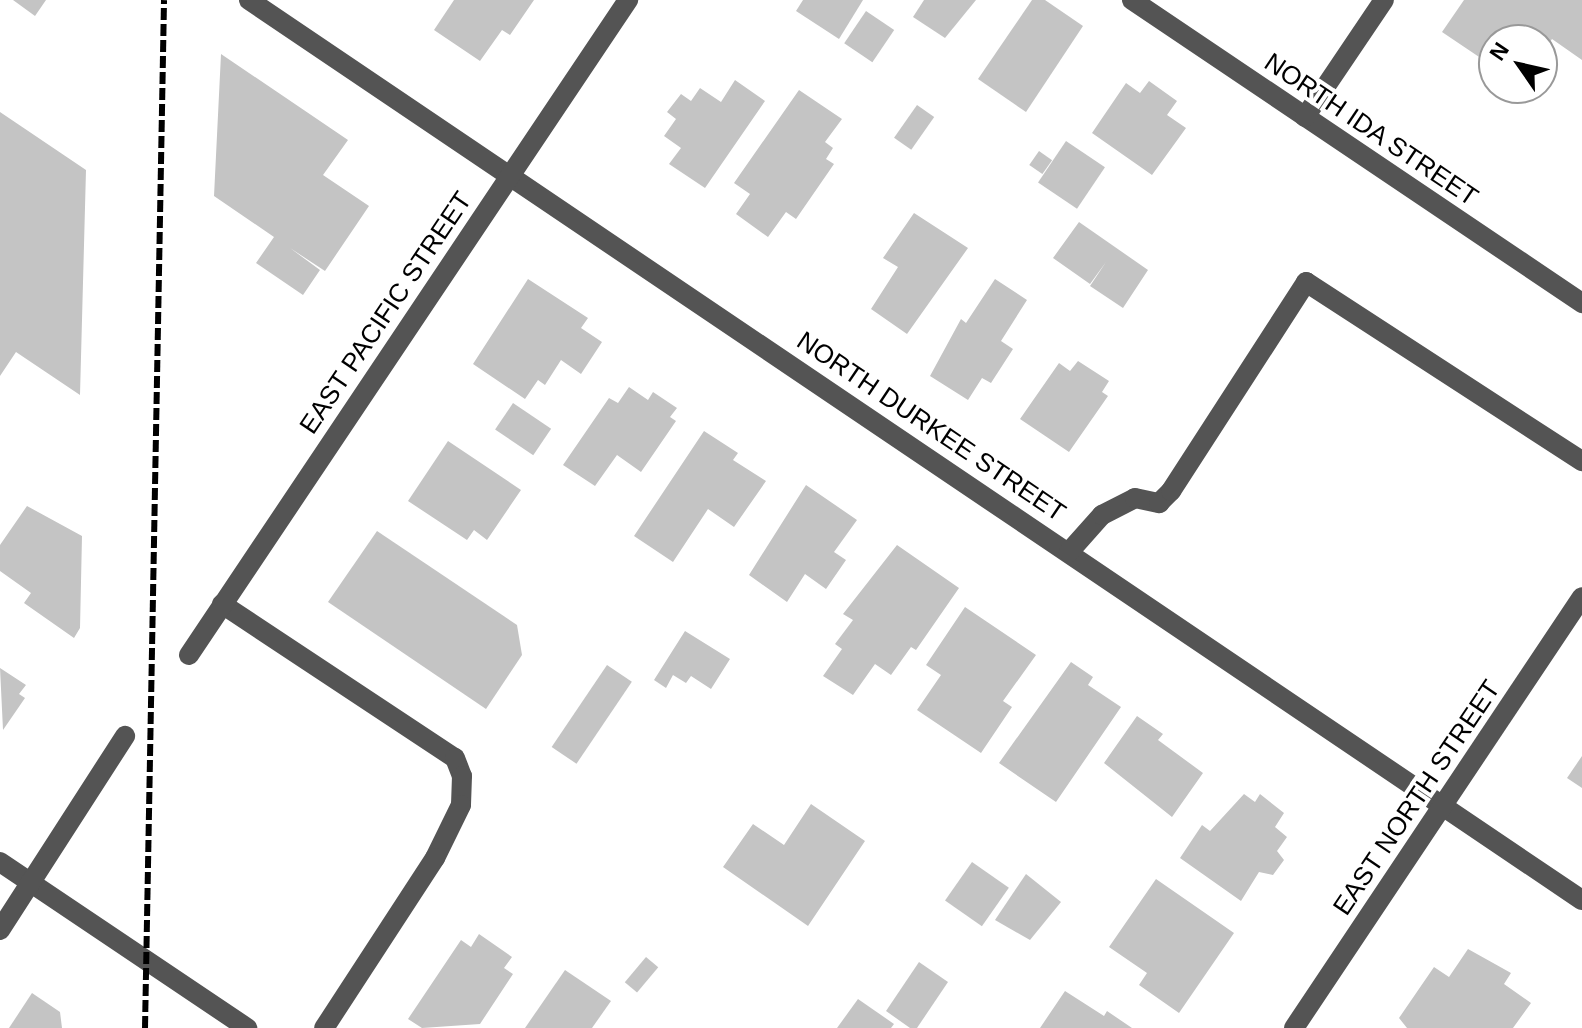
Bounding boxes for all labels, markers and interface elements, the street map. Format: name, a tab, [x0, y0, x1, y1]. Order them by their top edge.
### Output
north arrow	[1478, 24, 1558, 104]
text: N	[1485, 38, 1514, 65]
street label: NORTH IDA STREET	[1258, 47, 1484, 213]
street label: EAST PACIFIC STREET	[293, 186, 479, 440]
street label: NORTH DURKEE STREET	[791, 325, 1071, 529]
street label: EAST NORTH STREET	[1327, 675, 1507, 921]

